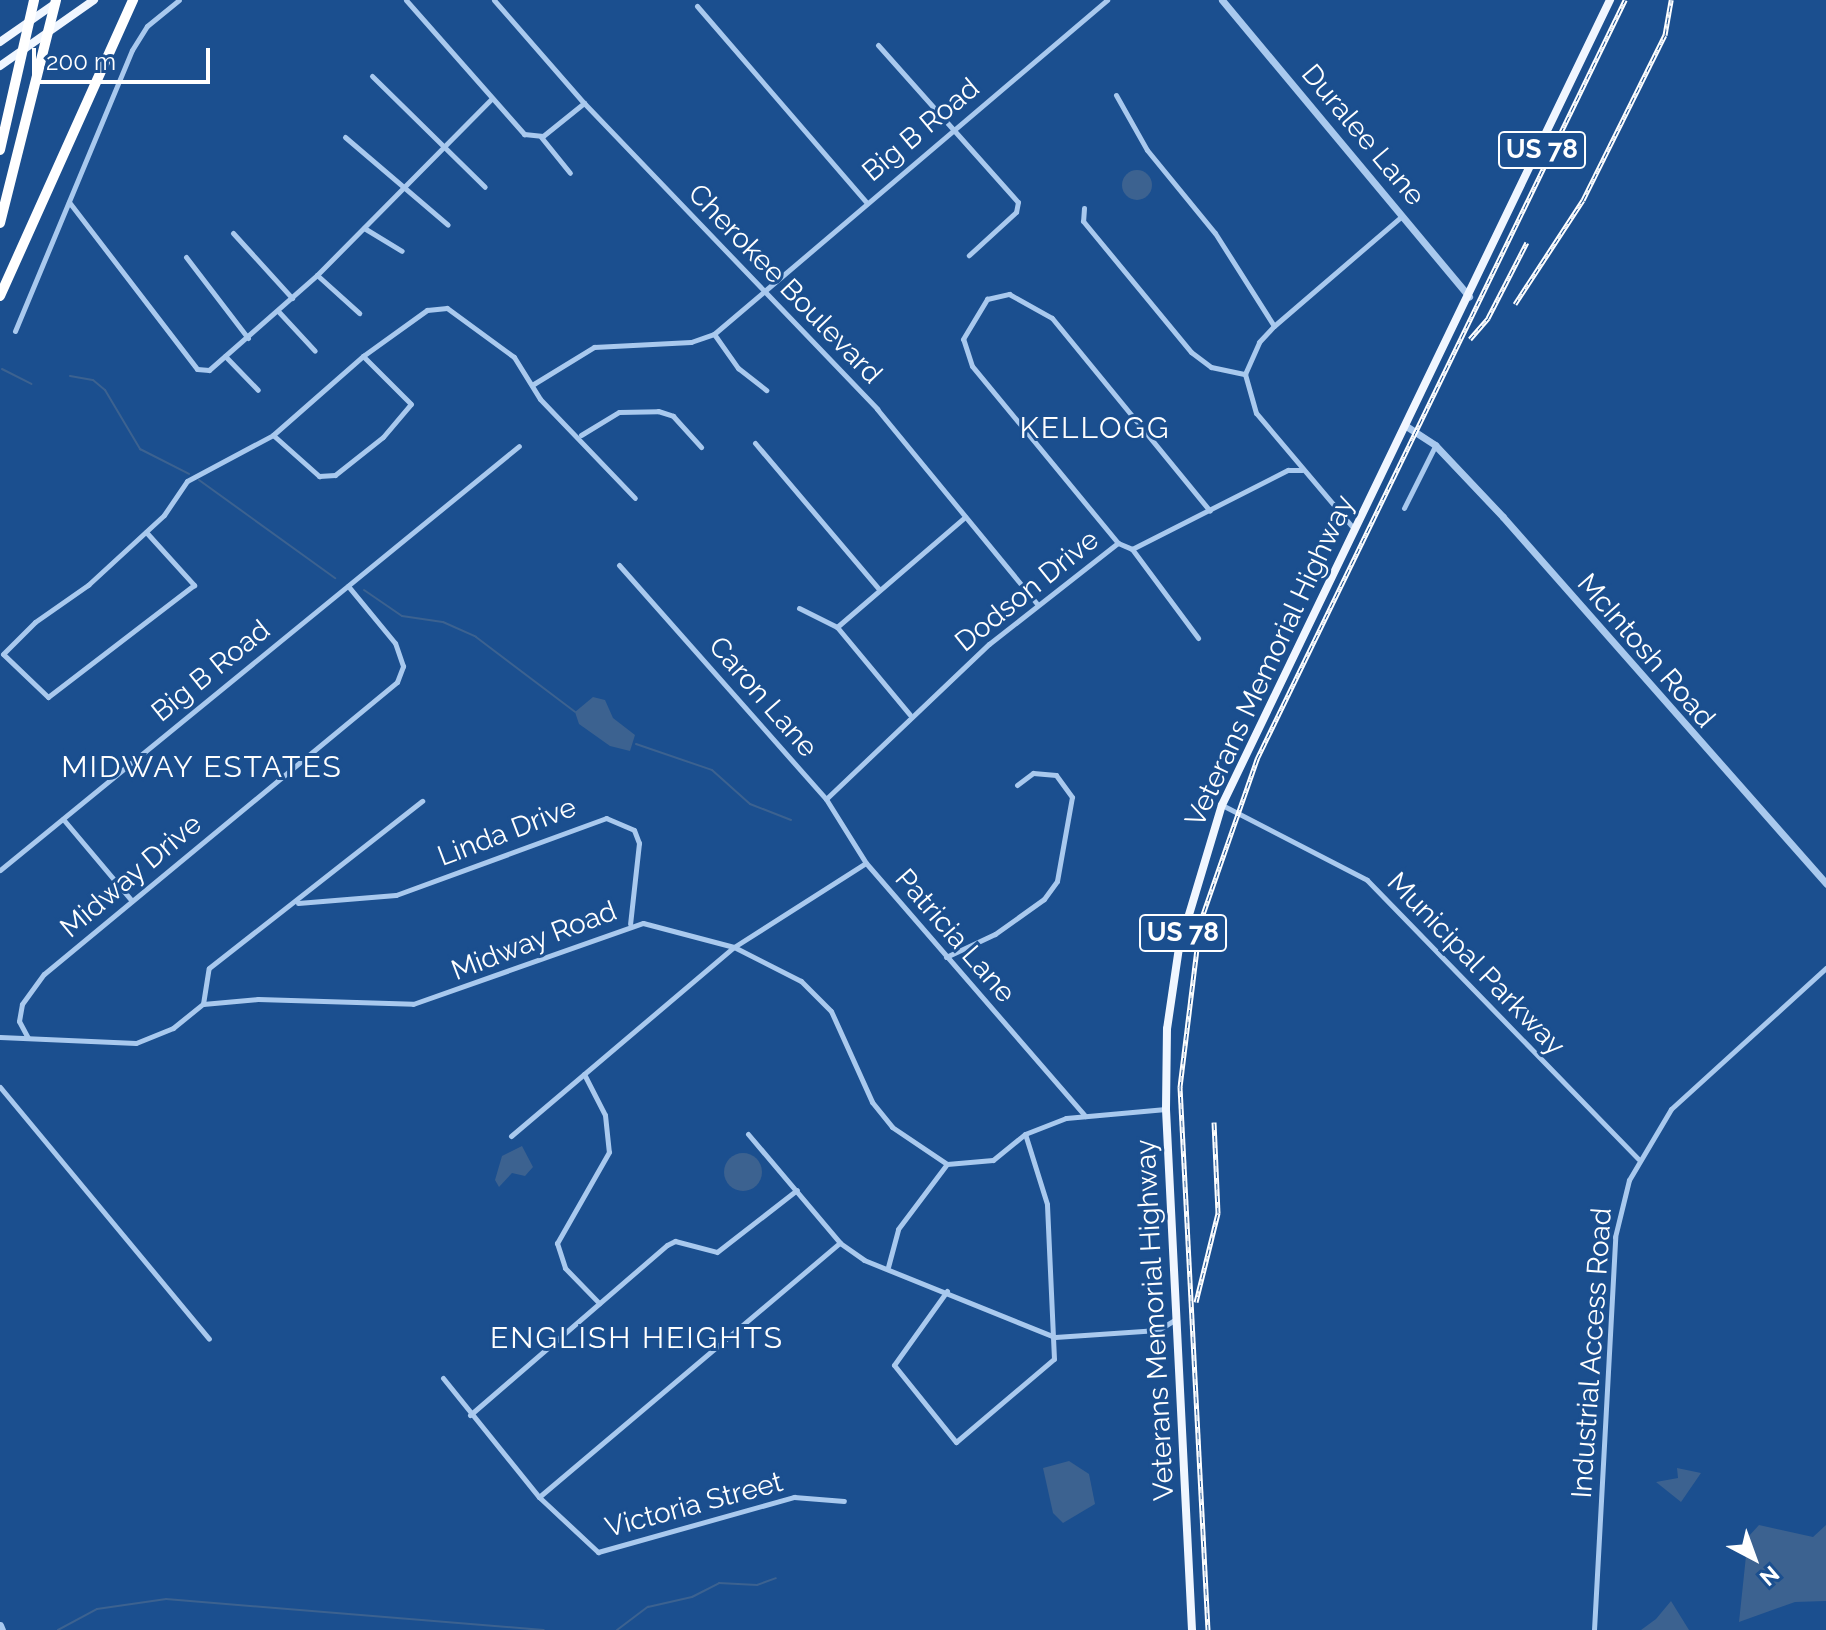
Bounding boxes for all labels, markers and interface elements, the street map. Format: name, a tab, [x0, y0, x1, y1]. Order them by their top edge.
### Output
scale bar	[36, 32, 214, 82]
text: 200 m	[46, 47, 116, 76]
street label: Duralee Lane	[1294, 58, 1432, 212]
street label: Big B Road	[856, 71, 986, 189]
road number: US 78	[1498, 128, 1586, 172]
street label: Cherokee Boulevard	[681, 177, 889, 391]
district label: KELLOGG	[1019, 410, 1171, 446]
street label: Veterans Memorial Highway	[1178, 490, 1362, 832]
street label: Dodson Drive	[949, 523, 1105, 659]
street label: McIntosh Road	[1570, 567, 1722, 735]
street label: Big B Road	[145, 613, 277, 729]
street label: Caron Lane	[702, 630, 824, 764]
district label: MIDWAY ESTATES	[61, 749, 343, 785]
street label: Linda Drive	[433, 790, 581, 874]
street label: Midway Drive	[53, 807, 209, 945]
street label: Patricia Lane	[888, 862, 1022, 1010]
street label: Municipal Parkway	[1380, 865, 1572, 1063]
street label: Midway Road	[446, 894, 622, 988]
road number: US 78	[1139, 911, 1227, 955]
street label: Veterans Memorial Highway	[1129, 1138, 1181, 1502]
street label: Industrial Access Road	[1565, 1206, 1619, 1500]
district label: ENGLISH HEIGHTS	[490, 1320, 784, 1356]
street label: Victoria Street	[602, 1465, 786, 1545]
north arrow	[1714, 1518, 1794, 1598]
text: N	[1755, 1561, 1785, 1591]

